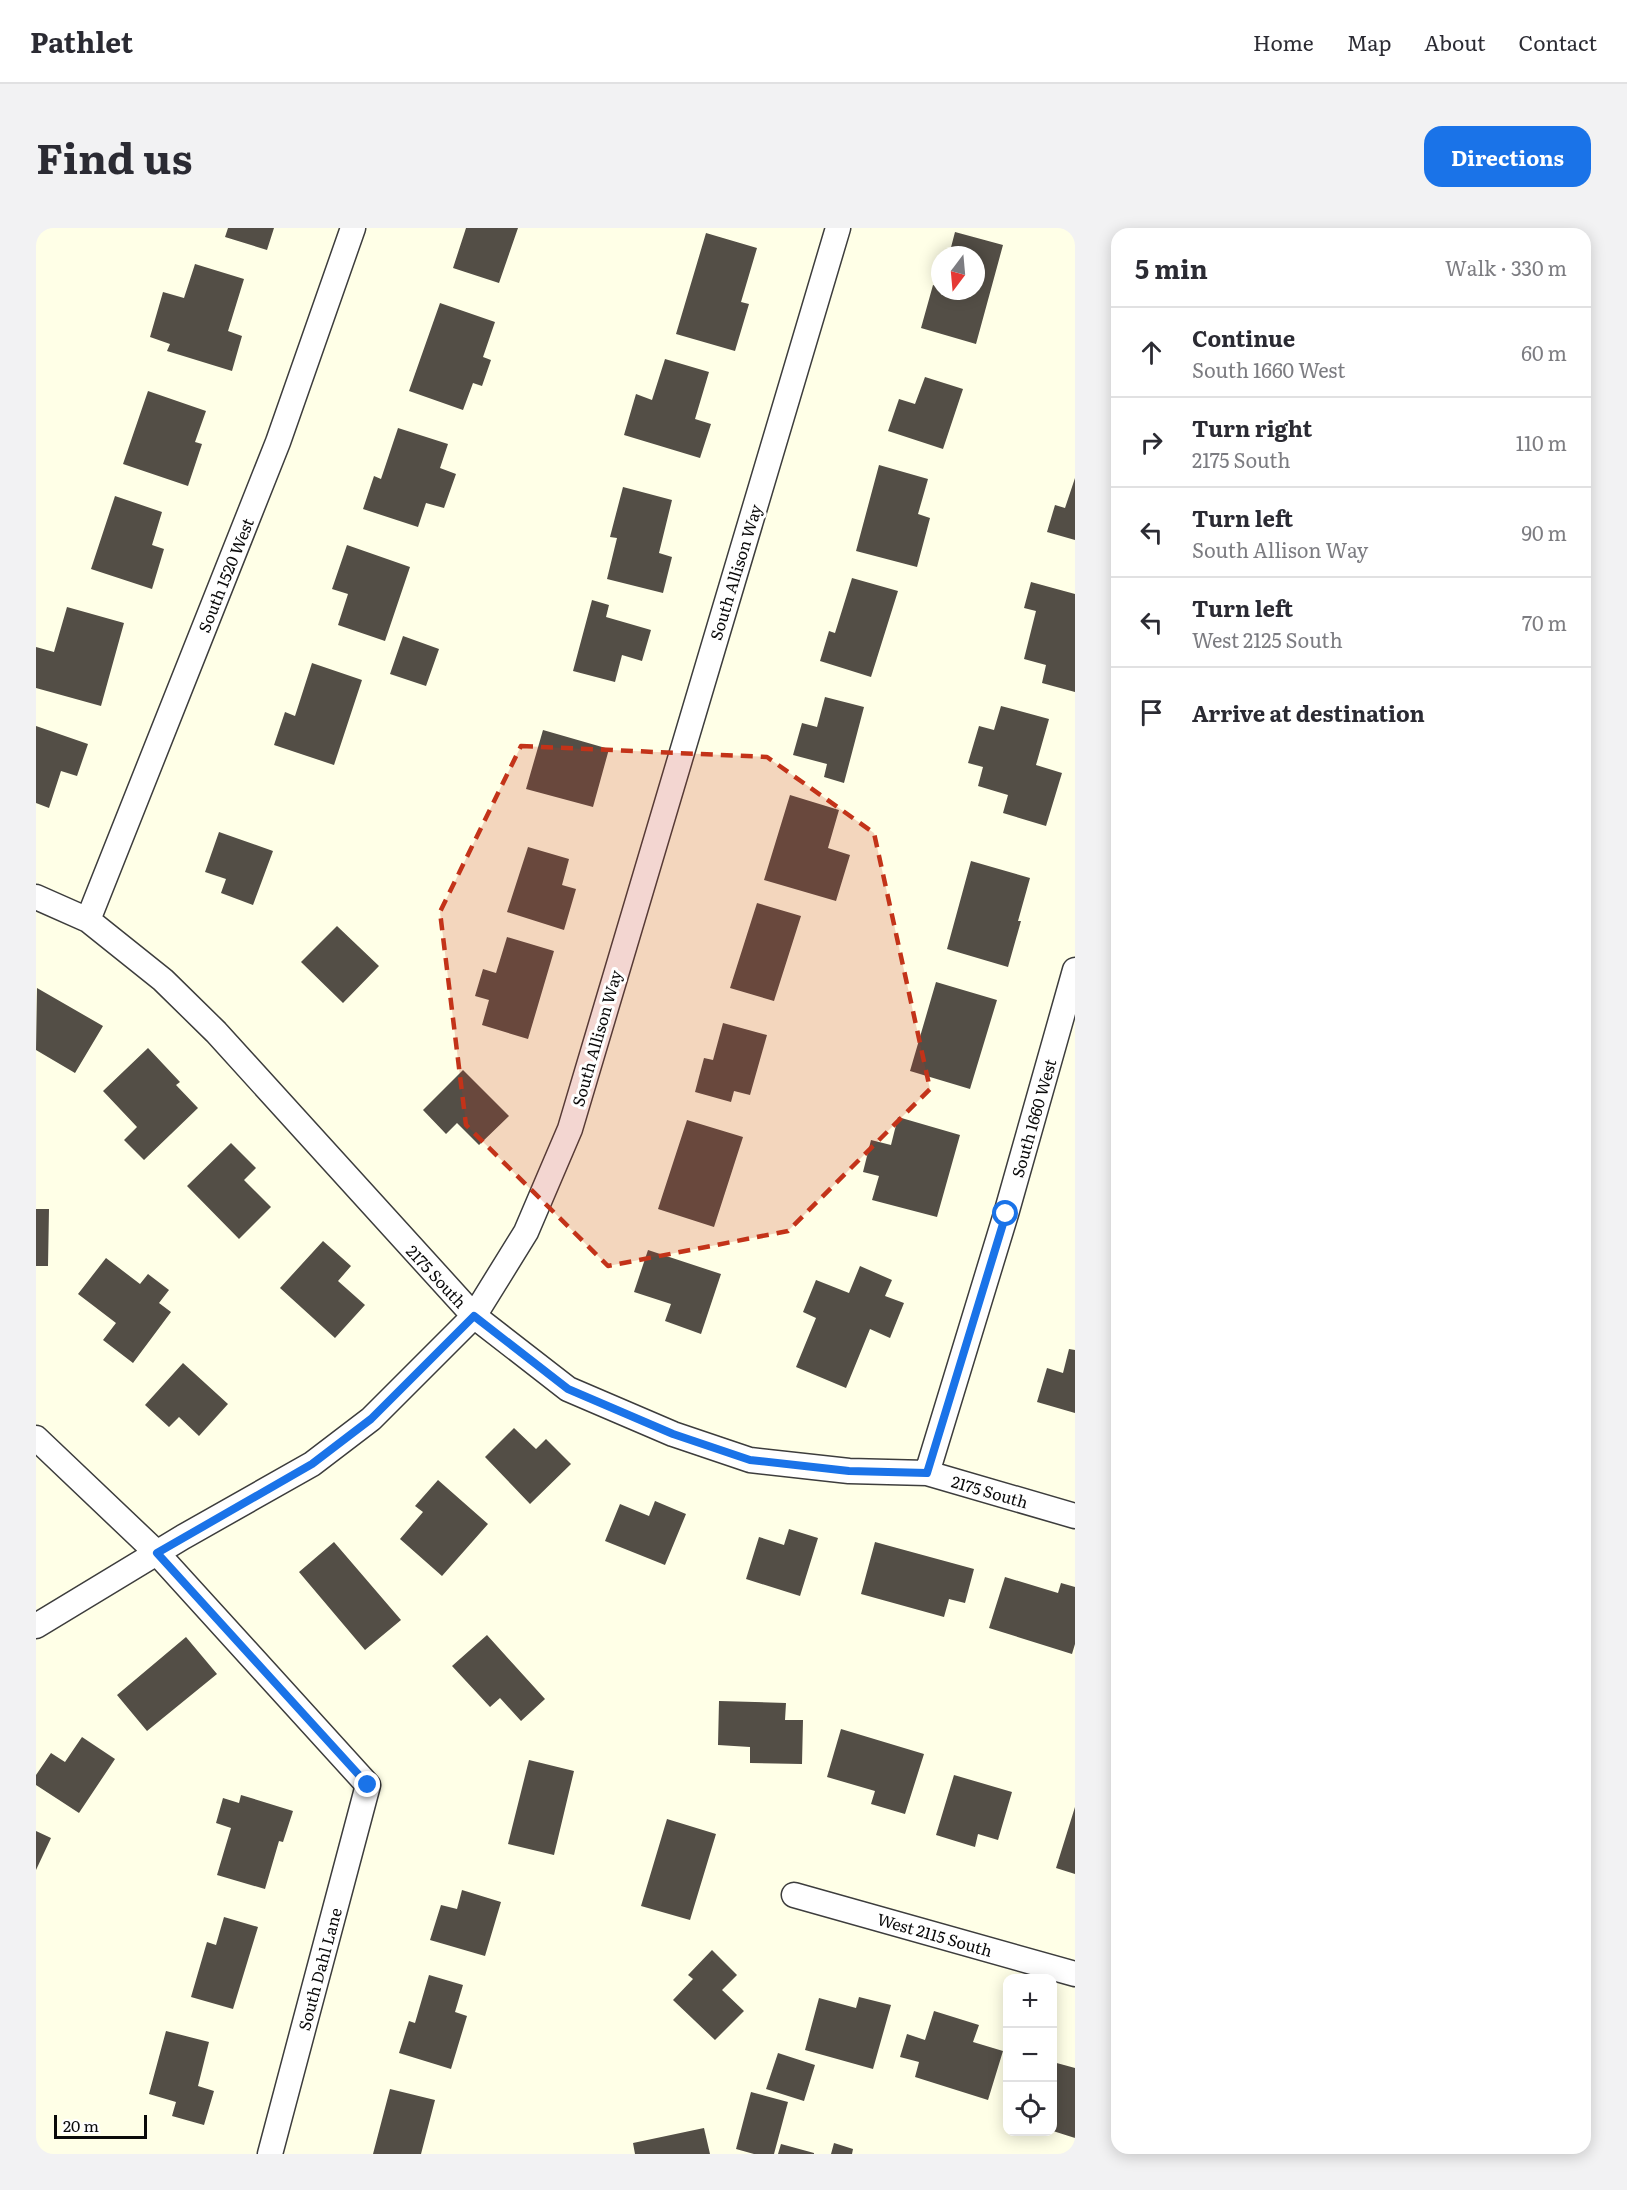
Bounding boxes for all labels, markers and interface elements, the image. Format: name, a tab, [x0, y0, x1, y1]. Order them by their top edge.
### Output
text: Pathlet	[30, 20, 133, 62]
text: Home	[1253, 26, 1314, 57]
text: Map	[1347, 26, 1391, 57]
text: About	[1424, 26, 1486, 57]
text: Contact	[1519, 26, 1597, 57]
text: Find us	[36, 125, 193, 187]
button: Directions	[1424, 126, 1591, 187]
north arrow	[931, 246, 985, 300]
text: 5 min	[1135, 248, 1208, 287]
text: Walk · 330 m	[1445, 252, 1567, 282]
text: Continue	[1192, 321, 1295, 354]
icon: ahead	[1135, 336, 1168, 369]
text: 60 m	[1521, 337, 1567, 367]
text: South 1660 West	[1192, 354, 1345, 384]
text: Turn right	[1192, 411, 1312, 444]
icon: right	[1135, 426, 1168, 459]
text: 110 m	[1516, 427, 1567, 457]
text: 2175 South	[1192, 444, 1290, 474]
street label: South Allison Way	[703, 500, 767, 643]
text: Turn left	[1192, 501, 1293, 534]
street label: South 1520 West	[191, 514, 259, 636]
icon: left	[1135, 516, 1168, 549]
text: 90 m	[1522, 517, 1567, 547]
text: South Allison Way	[1192, 534, 1368, 564]
text: Turn left	[1192, 591, 1293, 624]
icon: left	[1135, 606, 1168, 639]
text: 70 m	[1522, 607, 1567, 637]
text: West 2125 South	[1192, 624, 1343, 654]
icon: arrive	[1135, 696, 1168, 729]
text: Arrive at destination	[1192, 696, 1425, 729]
street label: South Allison Way	[565, 966, 627, 1109]
street label: South 1660 West	[1005, 1055, 1062, 1180]
route start	[992, 1200, 1018, 1226]
street label: 2175 South	[401, 1239, 473, 1313]
street label: 2175 South	[949, 1469, 1032, 1514]
route end	[354, 1771, 380, 1797]
street label: South Dahl Lane	[291, 1905, 347, 2033]
street label: West 2115 South	[875, 1906, 996, 1962]
map controls	[1003, 1974, 1057, 2136]
button: +	[1003, 1974, 1057, 2028]
button: −	[1003, 2028, 1057, 2082]
button: locate	[1003, 2082, 1057, 2136]
scale bar	[54, 2112, 147, 2140]
text: 20 m	[63, 2113, 99, 2137]

